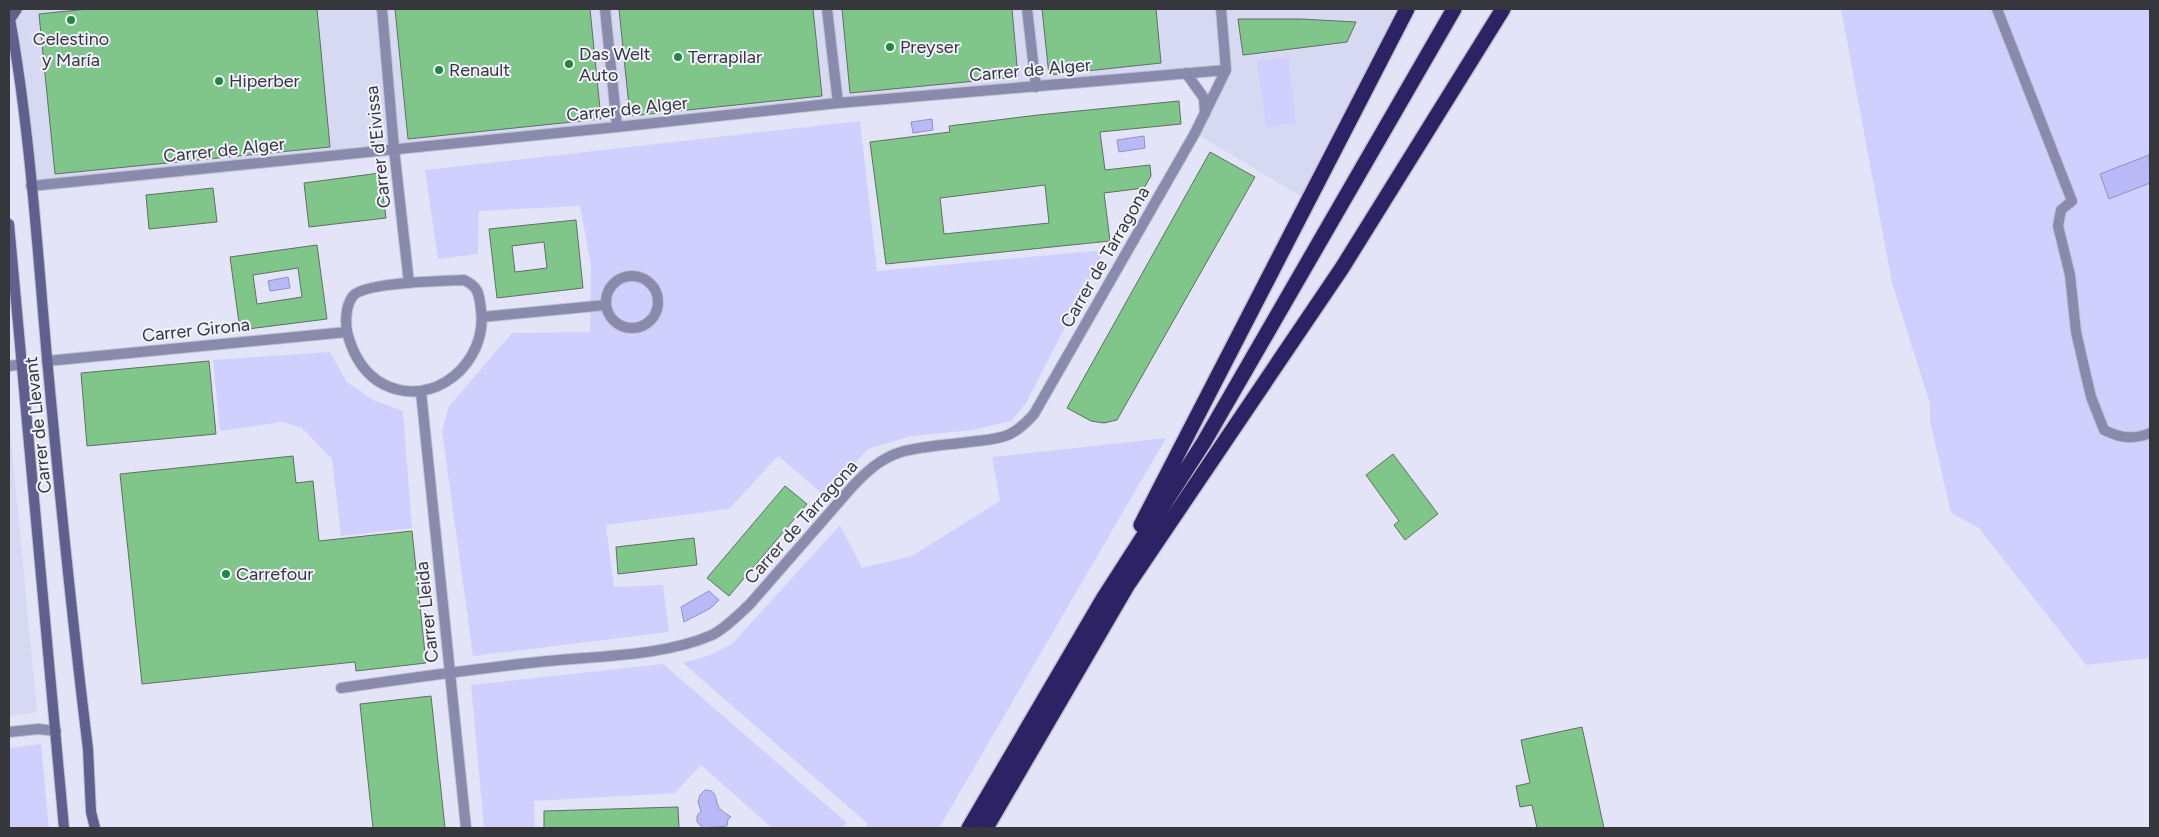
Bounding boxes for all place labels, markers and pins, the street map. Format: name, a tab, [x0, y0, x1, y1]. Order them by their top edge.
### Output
marker: Celestino y María	[65, 14, 77, 26]
place label: Celestino y María	[33, 28, 109, 71]
place label: Preyser	[900, 36, 960, 58]
marker: Preyser	[884, 41, 896, 53]
place label: Das Welt Auto	[579, 43, 651, 86]
place label: Terrapilar	[688, 46, 762, 68]
marker: Terrapilar	[672, 51, 684, 63]
marker: Das Welt Auto	[563, 58, 575, 70]
place label: Renault	[449, 59, 510, 81]
marker: Renault	[433, 64, 445, 76]
place label: Hiperber	[229, 70, 300, 92]
marker: Hiperber	[213, 75, 225, 87]
place label: Carrefour	[236, 563, 313, 585]
marker: Carrefour	[220, 568, 232, 580]

